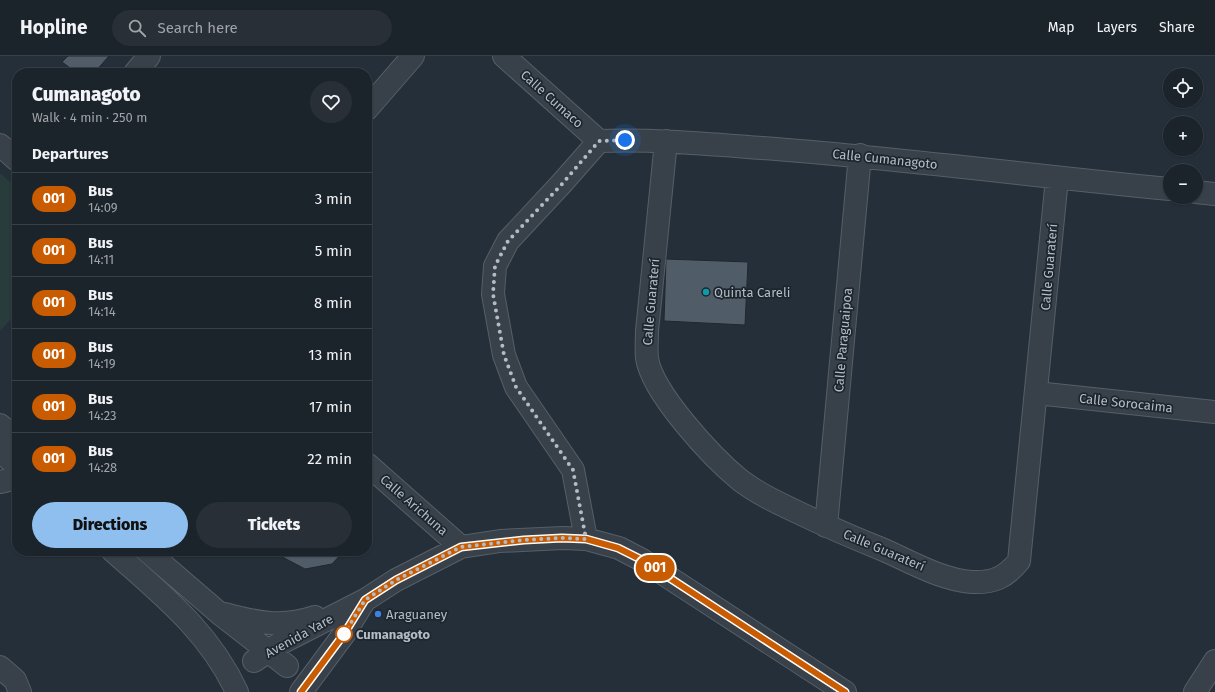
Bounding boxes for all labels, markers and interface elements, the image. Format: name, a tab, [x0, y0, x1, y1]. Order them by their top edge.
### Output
search box	[112, 10, 392, 46]
text: Hopline	[20, 16, 88, 39]
icon: search	[126, 17, 148, 39]
text: Search here	[158, 19, 238, 37]
text: Map	[1048, 19, 1074, 36]
text: Layers	[1096, 19, 1137, 36]
text: Share	[1159, 19, 1195, 36]
street label: Calle Cumaco	[518, 67, 586, 131]
map controls	[1163, 68, 1203, 204]
button: locate	[1163, 68, 1203, 108]
button: heart	[310, 81, 352, 123]
text: Cumanagoto	[32, 83, 141, 106]
text: Walk · 4 min · 250 m	[32, 110, 147, 125]
button: +	[1163, 116, 1203, 156]
your location	[615, 130, 635, 150]
text: Departures	[32, 145, 109, 163]
street label: Calle Cumanagoto	[832, 146, 938, 172]
button: −	[1163, 164, 1203, 204]
text: Bus	[88, 182, 113, 200]
text: 001	[43, 190, 65, 207]
text: 3 min	[315, 190, 352, 208]
text: 14:09	[88, 200, 118, 215]
street label: Calle Guaraterí	[1038, 223, 1060, 311]
text: Bus	[88, 234, 113, 252]
text: 001	[43, 242, 65, 259]
text: 5 min	[315, 242, 352, 260]
text: 14:11	[88, 252, 114, 267]
street label: Calle Guaraterí	[640, 258, 662, 346]
place label: Quinta Careli	[714, 285, 790, 300]
text: Bus	[88, 286, 113, 304]
marker: Quinta Careli	[701, 287, 711, 297]
street label: Calle Paraguaipoa	[831, 287, 855, 393]
text: 001	[43, 294, 65, 311]
text: 8 min	[314, 294, 352, 312]
text: 14:14	[88, 304, 116, 319]
text: Bus	[88, 338, 113, 356]
text: 001	[43, 346, 65, 363]
text: 13 min	[308, 346, 352, 364]
text: 14:19	[88, 356, 116, 371]
text: Bus	[88, 390, 113, 408]
street label: Calle Sorocaima	[1078, 391, 1174, 415]
text: 001	[43, 398, 65, 415]
text: 17 min	[309, 398, 352, 416]
text: 14:23	[88, 408, 117, 423]
text: Bus	[88, 442, 113, 460]
text: 001	[43, 450, 65, 467]
text: 22 min	[307, 450, 352, 468]
text: 14:28	[88, 460, 117, 475]
street label: Calle Arichuna	[377, 472, 451, 538]
button: Directions	[32, 502, 188, 548]
button: Tickets	[196, 502, 352, 548]
street label: Calle Guaraterí	[841, 526, 927, 574]
line badge: 001	[632, 555, 678, 581]
text: 001	[644, 559, 666, 576]
place label: Araguaney	[386, 607, 448, 622]
marker: Araguaney	[373, 609, 383, 619]
street label: Avenida Yare	[262, 611, 336, 661]
marker: Cumanagoto	[335, 625, 353, 643]
place label: Cumanagoto	[356, 627, 431, 642]

